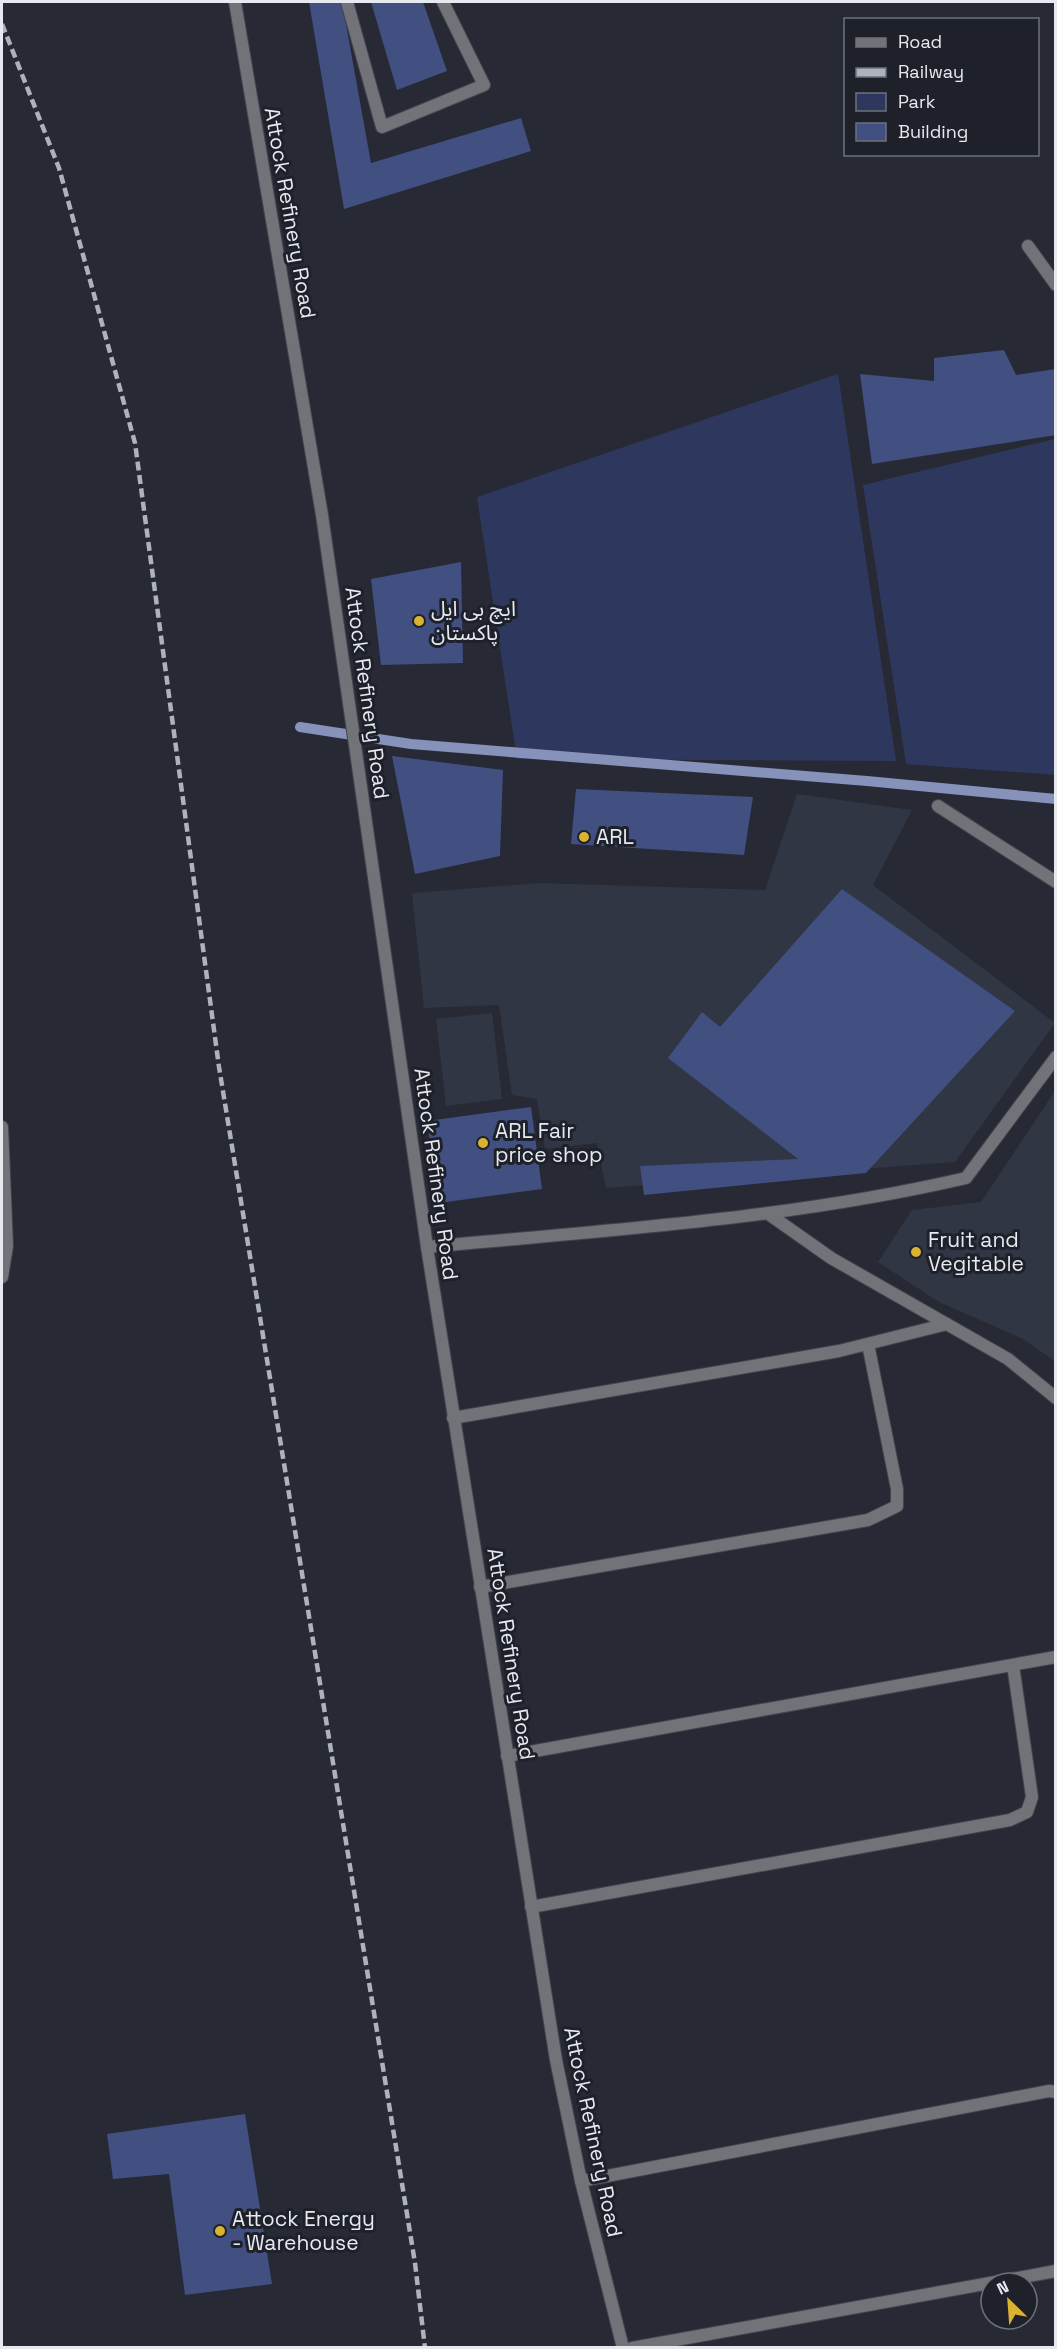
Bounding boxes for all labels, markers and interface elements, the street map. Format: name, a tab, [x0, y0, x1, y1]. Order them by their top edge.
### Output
legend	[844, 18, 1039, 156]
text: Road	[898, 30, 942, 53]
text: Railway	[898, 60, 964, 83]
text: Park	[898, 90, 936, 113]
street label: Attock Refinery Road	[259, 105, 322, 321]
text: Building	[898, 120, 968, 143]
street label: Attock Refinery Road	[339, 585, 396, 801]
place label: ایچ بی ایل پاکستان	[431, 595, 516, 646]
marker: ایچ بی ایل پاکستان	[412, 614, 426, 628]
place label: ARL	[596, 823, 634, 850]
marker: ARL	[577, 830, 591, 844]
street label: Attock Refinery Road	[408, 1066, 465, 1282]
place label: ARL Fair price shop	[495, 1117, 602, 1168]
marker: ARL Fair price shop	[476, 1136, 490, 1150]
place label: Fruit and Vegitable	[928, 1226, 1024, 1277]
marker: Fruit and Vegitable	[909, 1245, 923, 1259]
street label: Attock Refinery Road	[481, 1546, 542, 1762]
street label: Attock Refinery Road	[558, 2024, 629, 2239]
place label: Attock Energy - Warehouse	[232, 2205, 375, 2256]
marker: Attock Energy - Warehouse	[213, 2224, 227, 2238]
north arrow	[979, 2271, 1039, 2331]
text: N	[994, 2276, 1012, 2300]

